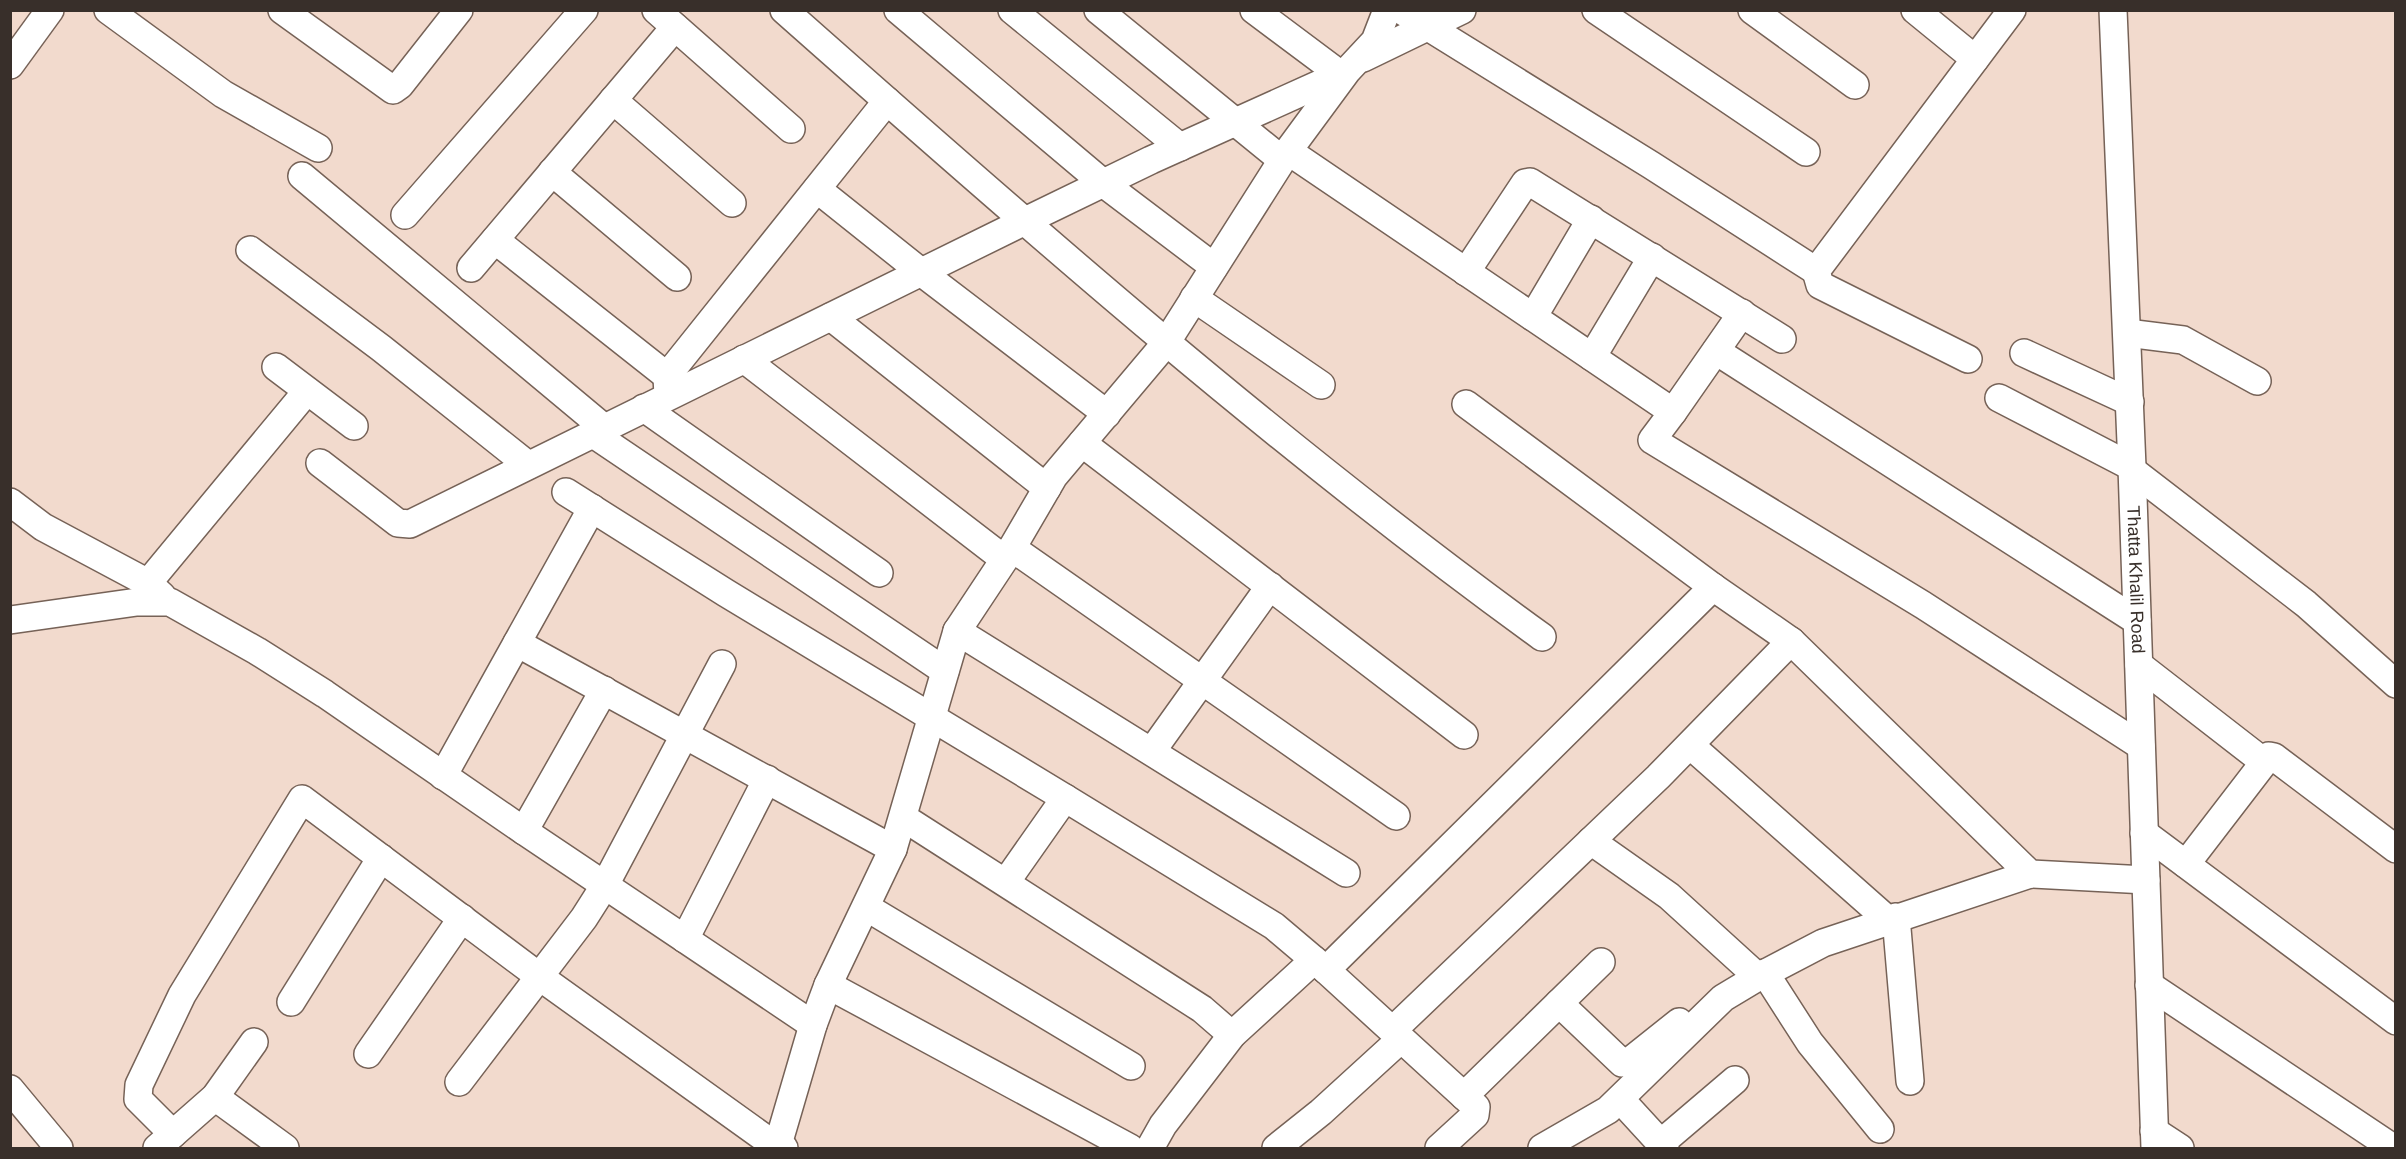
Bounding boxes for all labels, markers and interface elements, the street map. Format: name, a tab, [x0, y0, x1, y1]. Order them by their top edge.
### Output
street label: Thatta Khalil Road	[2123, 505, 2148, 654]

